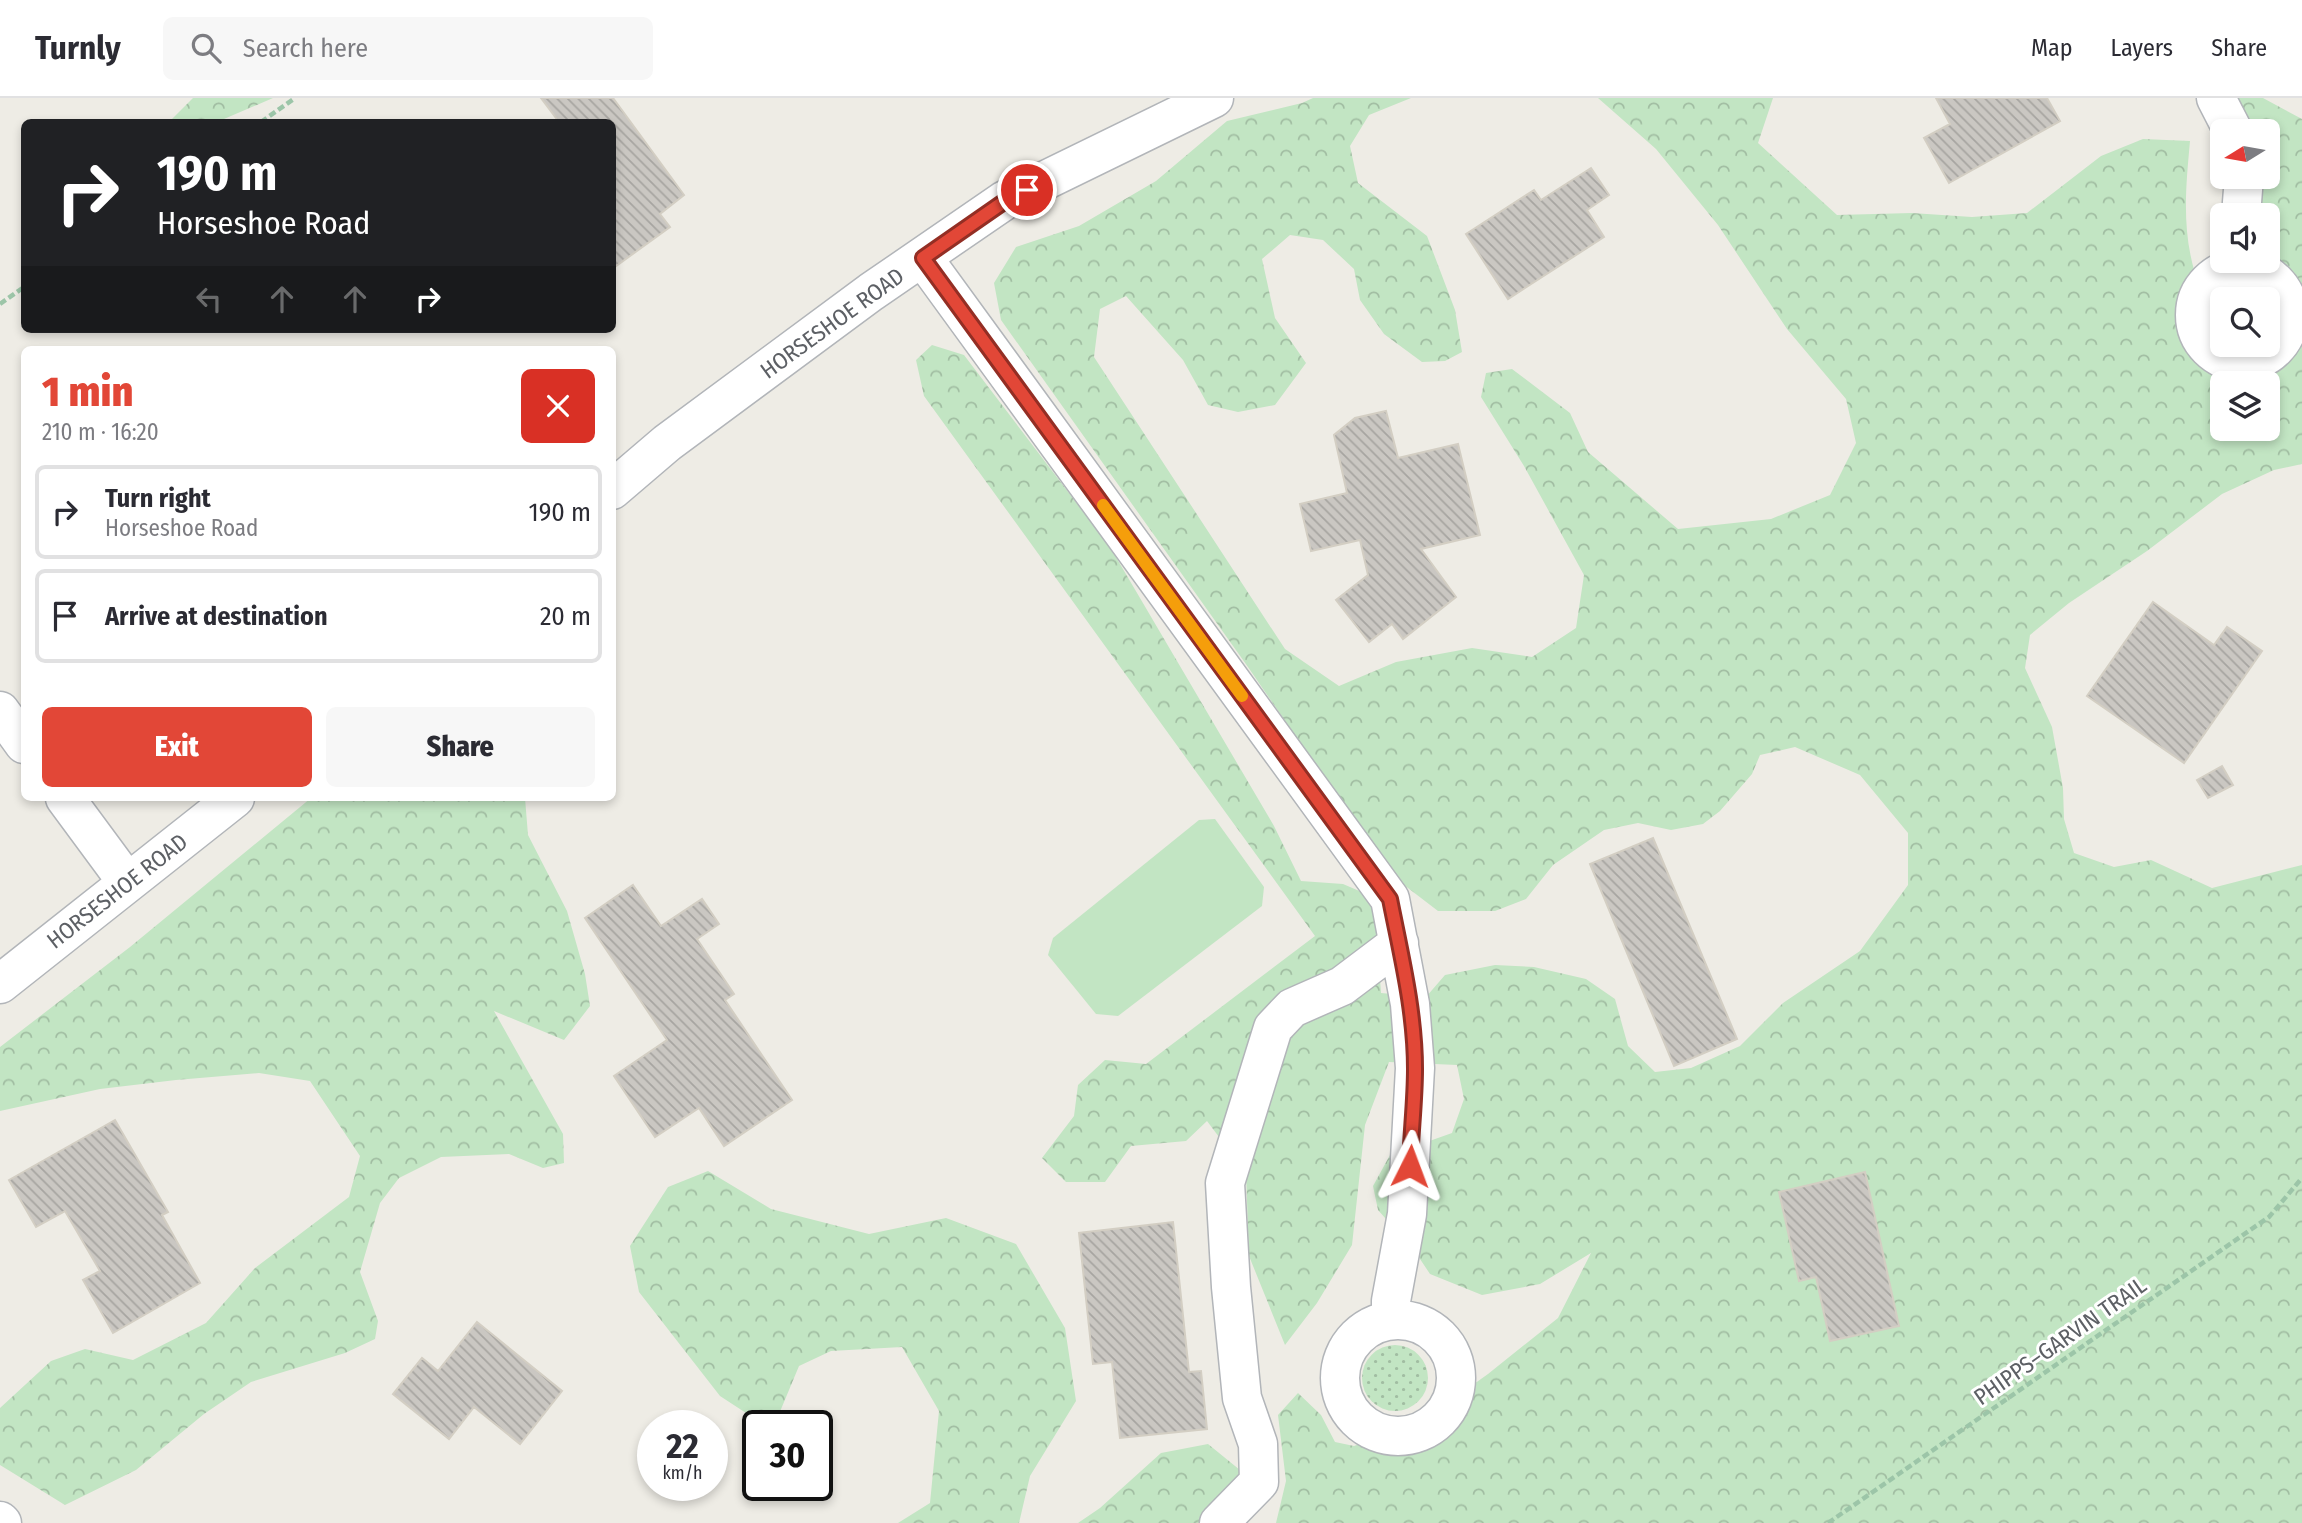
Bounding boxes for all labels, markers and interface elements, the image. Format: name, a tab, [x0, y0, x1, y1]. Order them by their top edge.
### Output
search box	[163, 17, 653, 80]
text: Turnly	[35, 28, 121, 68]
icon: search	[187, 29, 225, 67]
text: Search here	[243, 33, 368, 64]
text: Map	[2031, 34, 2073, 62]
text: Layers	[2111, 34, 2173, 62]
text: Share	[2211, 34, 2267, 62]
north arrow	[2210, 119, 2280, 189]
map controls	[2210, 119, 2280, 441]
text: 190 m	[157, 144, 277, 203]
icon: right	[42, 147, 133, 238]
pin	[997, 160, 1057, 220]
icon: arrive	[1008, 171, 1046, 209]
button: sound	[2210, 203, 2280, 273]
text: Horseshoe Road	[157, 204, 370, 242]
street label: HORSESHOE ROAD	[755, 262, 909, 384]
icon: left	[190, 280, 228, 318]
icon: ahead	[263, 280, 301, 318]
icon: ahead	[336, 280, 374, 318]
icon: right	[409, 280, 447, 318]
button: search	[2210, 287, 2280, 357]
text: 1 min	[42, 367, 133, 417]
button: close	[521, 369, 595, 443]
button: layers	[2210, 371, 2280, 441]
text: 210 m · 16:20	[42, 418, 159, 446]
text: Turn right	[105, 483, 211, 514]
icon: right	[46, 493, 84, 531]
text: 190 m	[529, 497, 591, 528]
text: Horseshoe Road	[105, 514, 258, 542]
icon: arrive	[46, 597, 84, 635]
text: Arrive at destination	[105, 601, 328, 632]
text: 20 m	[540, 601, 591, 632]
button: Exit	[42, 707, 312, 787]
button: Share	[326, 707, 595, 787]
street label: HORSESHOE ROAD	[41, 827, 193, 955]
position arrow	[1373, 1129, 1447, 1203]
street label: PHIPPS–GARVIN TRAIL	[1968, 1271, 2152, 1411]
speed limit sign: 30	[742, 1410, 833, 1501]
text: 22	[666, 1425, 699, 1467]
text: km/h	[662, 1462, 703, 1484]

